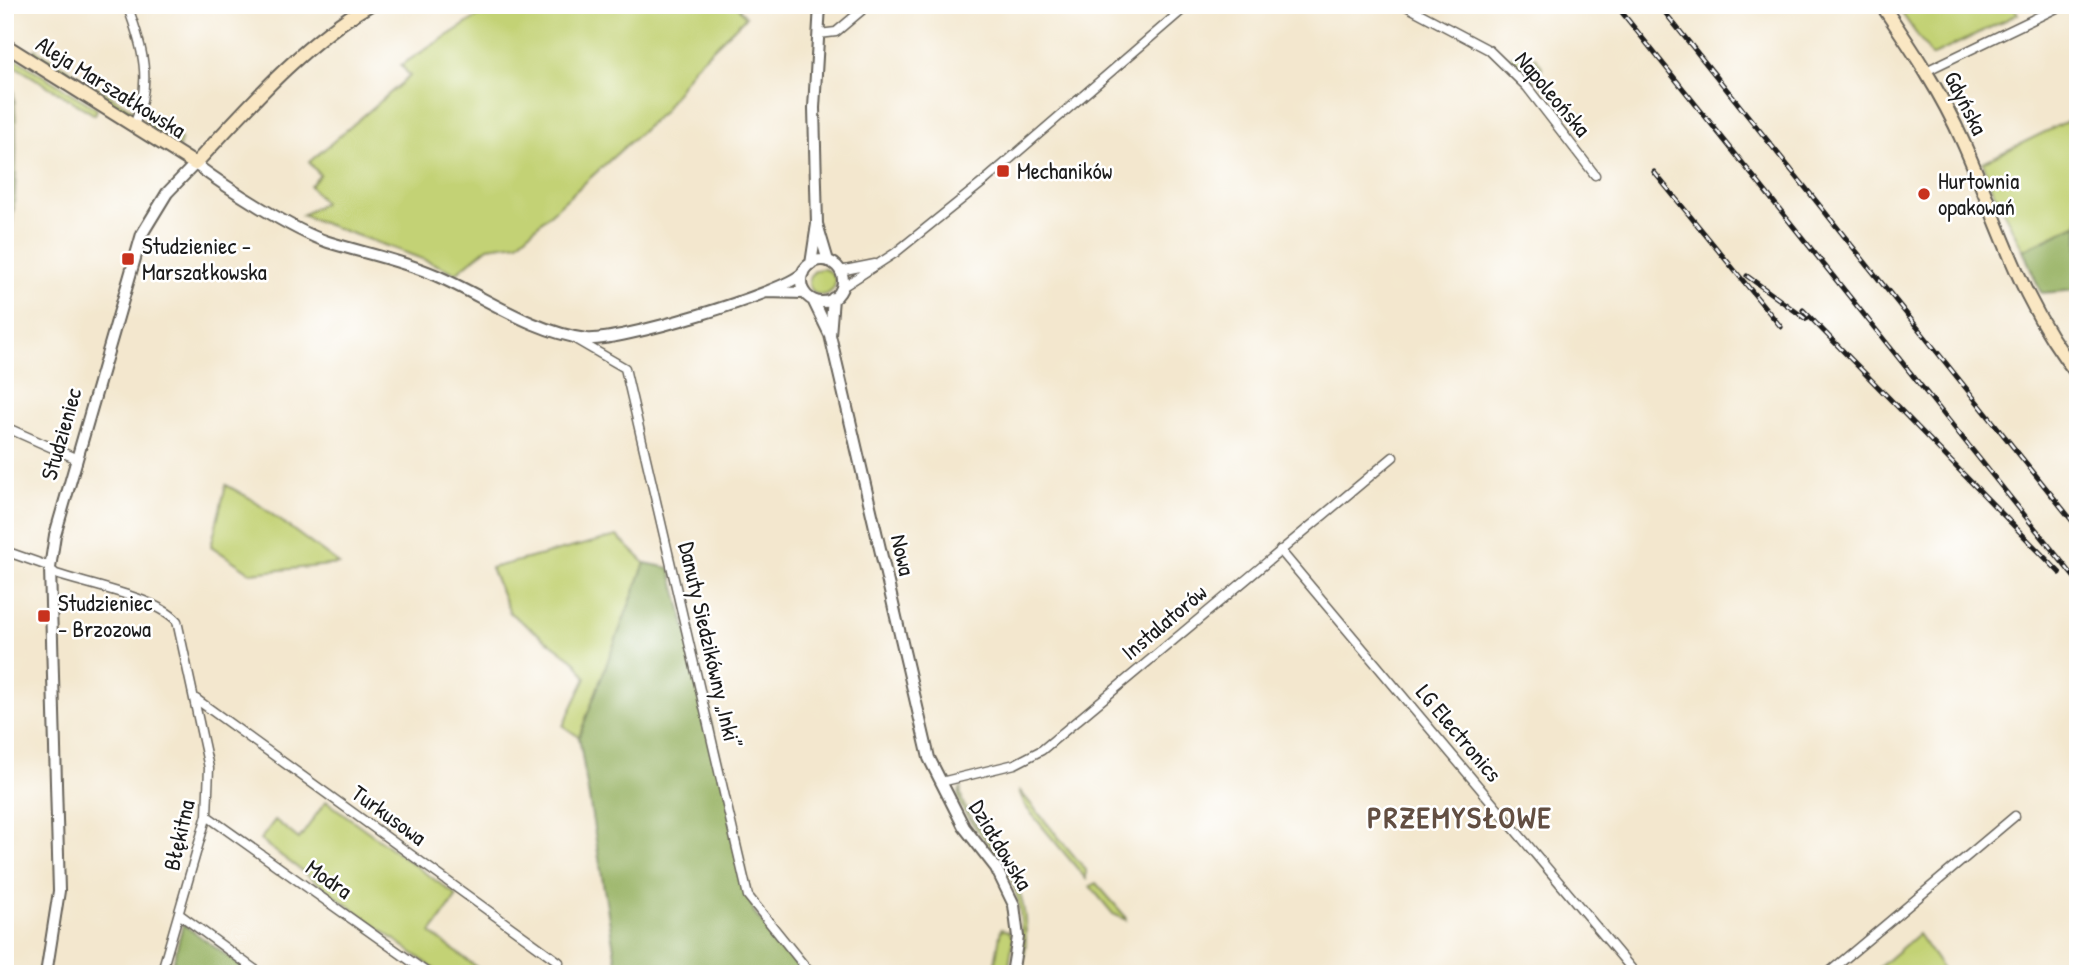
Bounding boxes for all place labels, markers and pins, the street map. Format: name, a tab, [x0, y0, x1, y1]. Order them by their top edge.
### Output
place label: Mechaników	[1017, 155, 1112, 186]
marker: Mechaników	[995, 163, 1011, 179]
place label: Hurtownia opakowań	[1938, 165, 2019, 222]
marker: Hurtownia opakowań	[1916, 186, 1932, 202]
place label: Studzieniec - Marszałkowska	[142, 230, 267, 287]
marker: Studzieniec - Marszałkowska	[120, 251, 136, 267]
place label: Studzieniec - Brzozowa	[58, 587, 152, 644]
marker: Studzieniec - Brzozowa	[36, 608, 52, 624]

